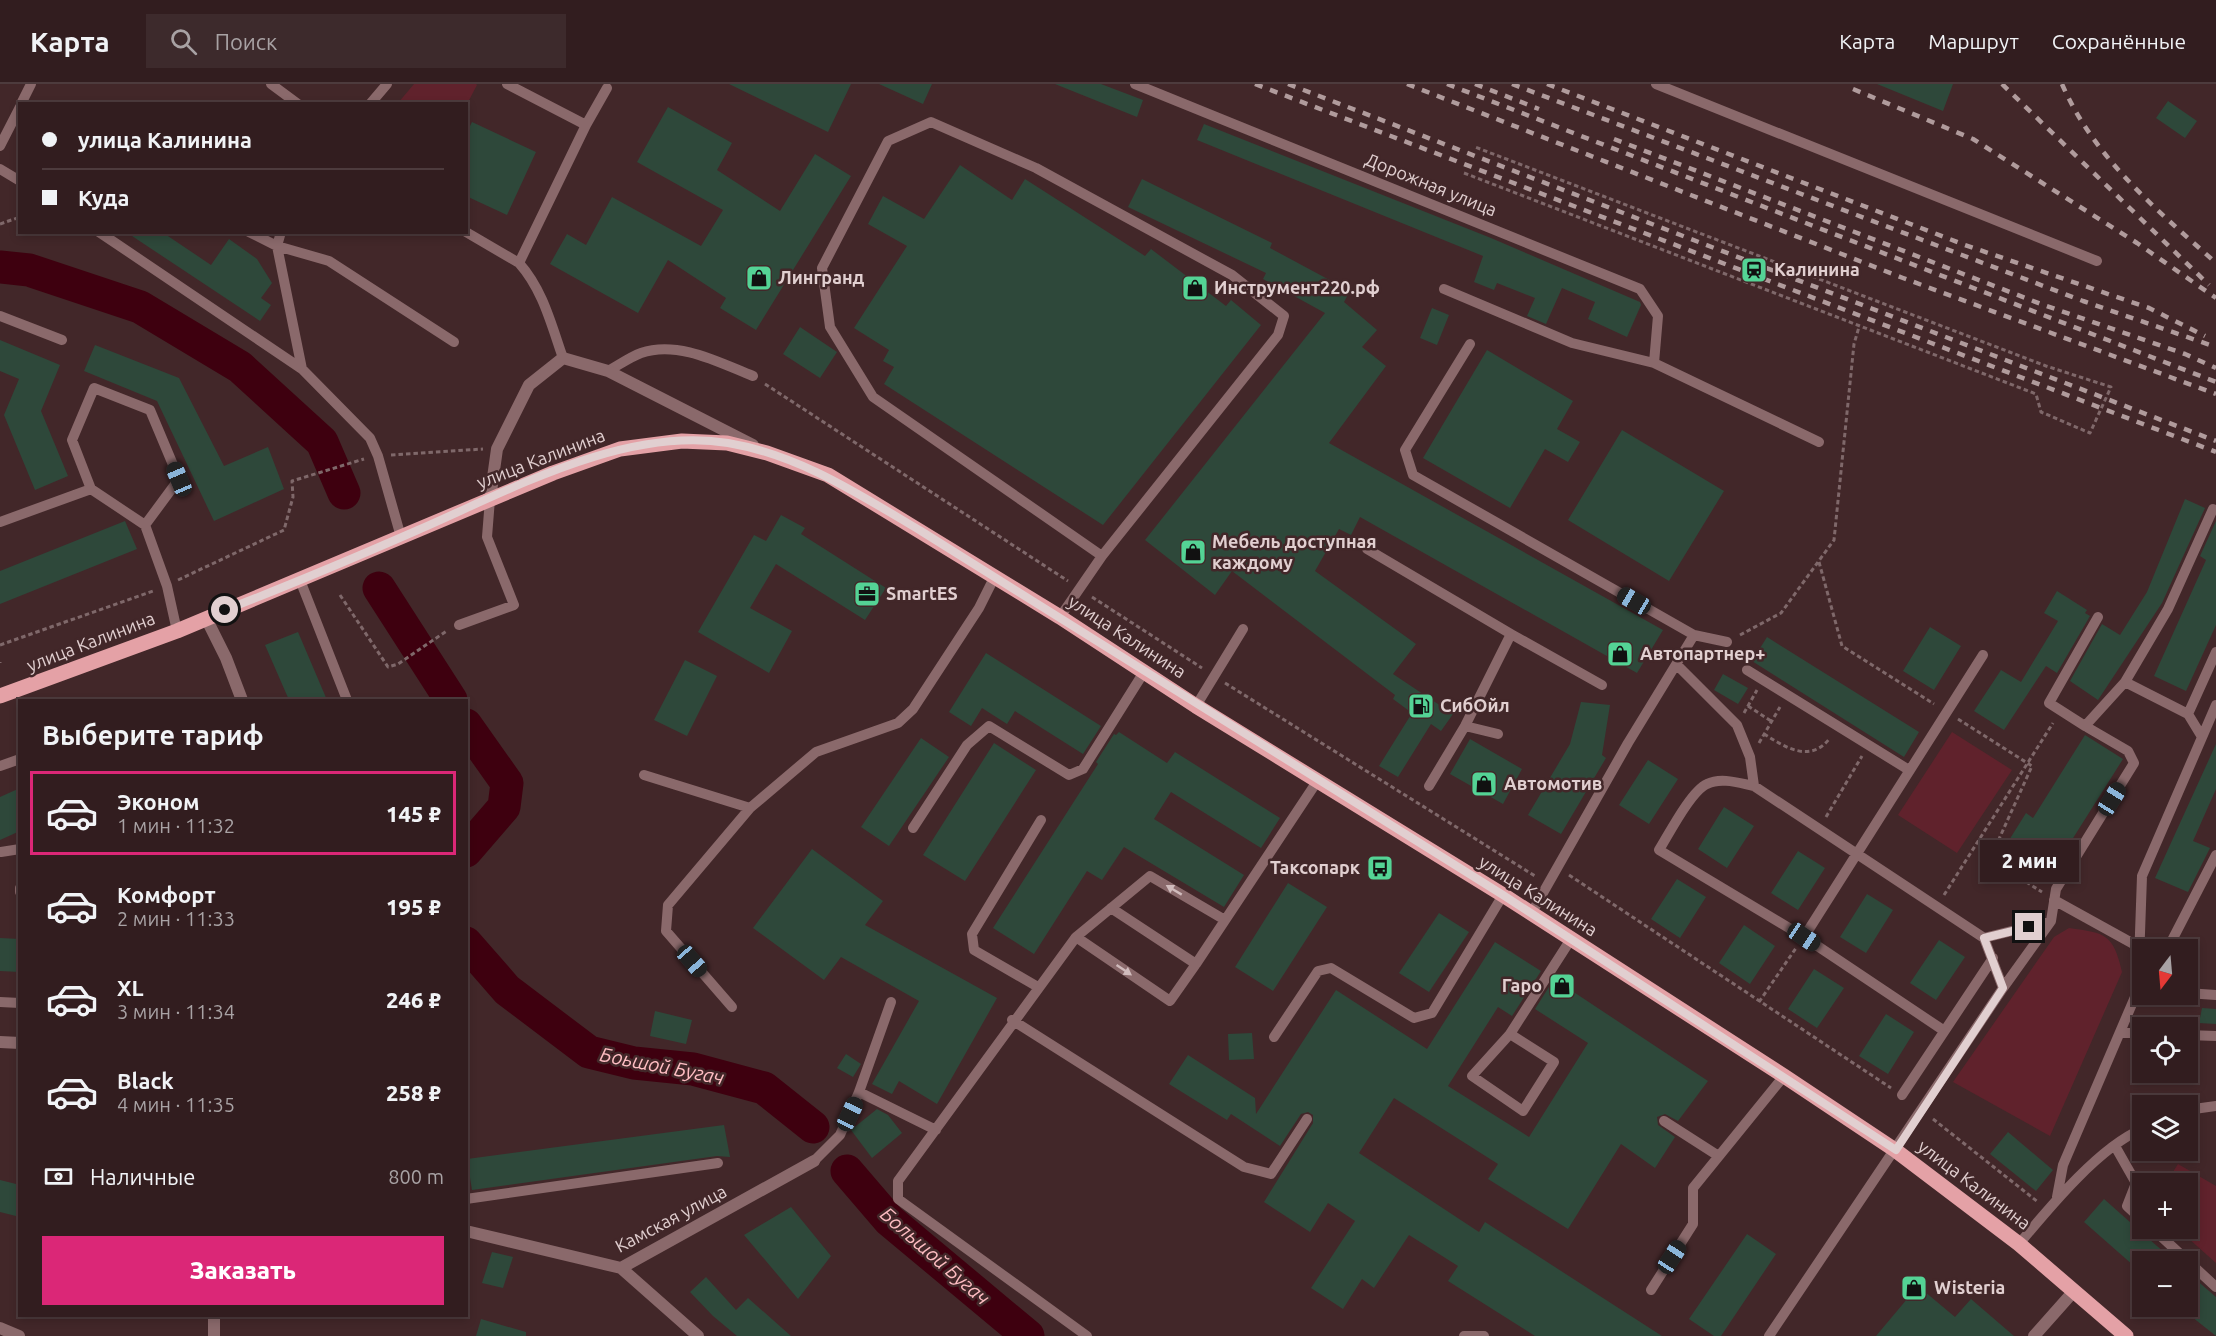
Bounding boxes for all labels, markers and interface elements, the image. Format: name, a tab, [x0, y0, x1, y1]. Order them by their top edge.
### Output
search box	[146, 14, 566, 68]
icon: search	[167, 25, 200, 58]
text: Карта	[30, 26, 110, 57]
text: Поиск	[215, 29, 277, 54]
text: Карта	[1839, 29, 1895, 53]
text: Маршрут	[1928, 29, 2019, 53]
text: Сохранённые	[2052, 29, 2186, 53]
text: улица Калинина	[78, 127, 252, 152]
street label: Дорожная улица	[1363, 149, 1500, 220]
text: Куда	[78, 185, 129, 210]
station icon: Калинина	[1739, 255, 1769, 285]
place label: Калинина	[1774, 259, 1860, 279]
shop icon: Лингранд	[744, 263, 774, 293]
place label: Лингранд	[778, 267, 865, 287]
shop icon: Инструмент220.рф	[1180, 273, 1210, 303]
place label: Инструмент220.рф	[1214, 277, 1380, 297]
street label: улица Калинина	[474, 424, 608, 492]
car	[164, 459, 194, 499]
place label: Мебель доступная каждому	[1212, 531, 1377, 572]
shop icon: Мебель доступная каждому	[1178, 537, 1208, 567]
office icon: SmartES	[852, 579, 882, 609]
place label: SmartES	[886, 583, 958, 603]
car	[1614, 584, 1654, 618]
street label: улица Калинина	[1065, 591, 1190, 682]
route start	[211, 596, 238, 623]
street label: улица Калинина	[24, 607, 158, 675]
shop icon: Автопартнер+	[1605, 639, 1635, 669]
place label: Автопартнер+	[1640, 643, 1765, 663]
fuel station icon: СибОйл	[1406, 691, 1436, 721]
place label: СибОйл	[1440, 695, 1510, 715]
text: Выберите тариф	[42, 720, 264, 750]
shop icon: Автомотив	[1469, 769, 1499, 799]
place label: Автомотив	[1504, 773, 1602, 793]
car	[2095, 779, 2129, 819]
icon: car	[45, 786, 99, 840]
text: Эконом	[117, 789, 199, 814]
text: 145 ₽	[386, 801, 441, 826]
text: 1 мин · 11:32	[117, 814, 235, 837]
callout: 2 мин	[1980, 840, 2078, 882]
text: 2 мин	[2002, 849, 2057, 872]
street label: улица Калинина	[1476, 851, 1601, 940]
bus stop icon: Таксопарк	[1365, 853, 1395, 883]
place label: Таксопарк	[1270, 857, 1361, 877]
icon: car	[45, 879, 99, 933]
text: Комфорт	[117, 882, 216, 907]
one-way arrow	[1166, 885, 1182, 896]
text: 195 ₽	[386, 894, 441, 919]
text: 2 мин · 11:33	[117, 907, 235, 930]
route end	[2015, 913, 2042, 940]
car	[1784, 919, 1824, 955]
north arrow	[2132, 939, 2198, 1005]
map controls	[2132, 939, 2198, 1317]
car	[673, 942, 711, 980]
one-way arrow	[1116, 964, 1132, 975]
shop icon: Гаро	[1547, 971, 1577, 1001]
icon: car	[45, 972, 99, 1026]
text: XL	[117, 975, 144, 1000]
place label: Гаро	[1502, 975, 1542, 995]
text: 246 ₽	[386, 987, 441, 1012]
text: 3 мин · 11:34	[117, 1000, 235, 1023]
button: locate	[2132, 1017, 2198, 1083]
water label: Боьшой Бугач	[598, 1042, 726, 1089]
icon: car	[45, 1065, 99, 1119]
text: Black	[117, 1068, 174, 1093]
text: 258 ₽	[386, 1080, 441, 1105]
text: 4 мин · 11:35	[117, 1093, 235, 1116]
car	[834, 1094, 866, 1134]
button: layers	[2132, 1095, 2198, 1161]
street label: улица Калинина	[1914, 1135, 2035, 1233]
icon: cash	[42, 1160, 75, 1193]
text: Наличные	[90, 1164, 195, 1189]
text: 800 m	[388, 1165, 444, 1188]
button: +	[2132, 1173, 2198, 1239]
street label: Камская улица	[611, 1180, 730, 1256]
water label: Большой Бугач	[876, 1202, 995, 1309]
button: Заказать	[42, 1236, 444, 1305]
car	[1655, 1237, 1689, 1277]
button: −	[2132, 1251, 2198, 1317]
shop icon: Wisteria	[1899, 1273, 1929, 1303]
place label: Wisteria	[1934, 1277, 2005, 1297]

